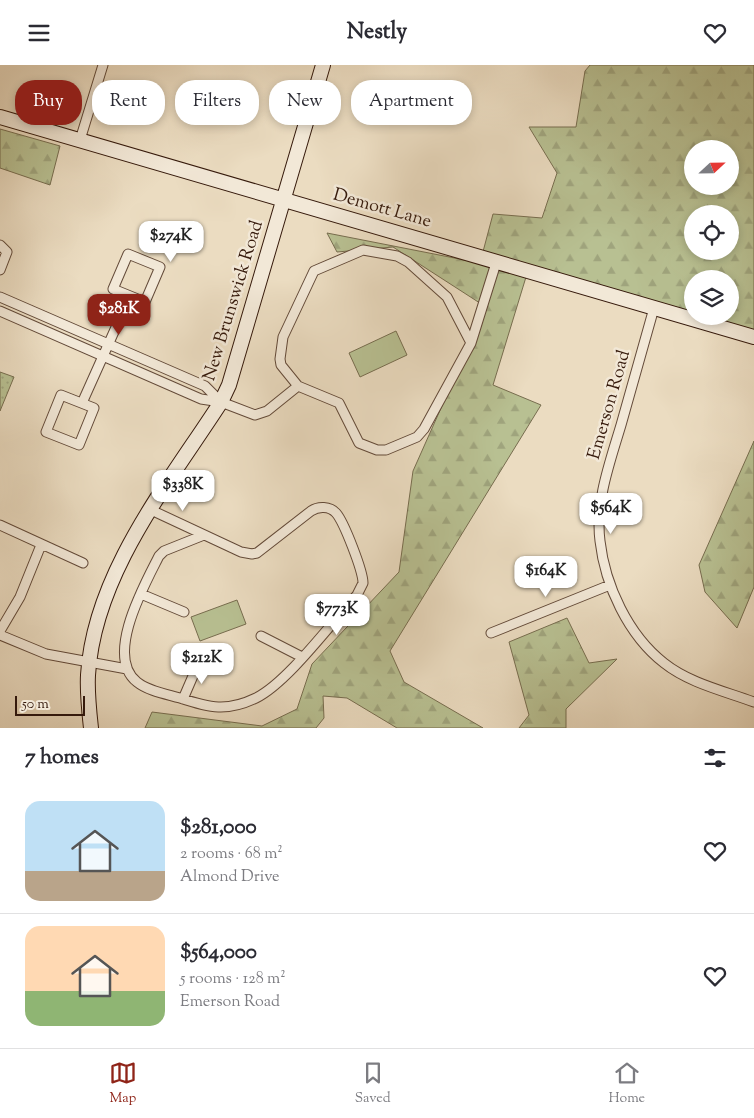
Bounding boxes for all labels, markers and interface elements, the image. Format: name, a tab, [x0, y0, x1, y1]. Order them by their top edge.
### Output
text: Nestly	[347, 17, 407, 49]
icon: menu	[25, 19, 53, 47]
icon: heart	[701, 19, 729, 47]
chip: Buy	[15, 80, 82, 125]
chip: Rent	[92, 80, 165, 125]
chip: Filters	[175, 80, 259, 125]
chip: New	[269, 80, 341, 125]
chip: Apartment	[351, 80, 472, 125]
north arrow	[684, 140, 739, 195]
map controls	[684, 140, 739, 325]
street label: Demott Lane	[330, 183, 434, 235]
button: locate	[684, 205, 739, 260]
street label: New Brunswick Road	[197, 218, 271, 384]
pin: $274K	[136, 221, 206, 263]
text: $274K	[150, 225, 192, 248]
button: layers	[684, 270, 739, 325]
pin: $281K	[84, 293, 154, 336]
text: $281K	[98, 298, 140, 321]
street label: Emerson Road	[582, 347, 638, 463]
pin: $338K	[148, 469, 218, 512]
text: $338K	[162, 474, 204, 497]
pin: $564K	[576, 493, 646, 535]
text: $564K	[590, 497, 632, 520]
pin: $164K	[511, 555, 581, 598]
text: $164K	[525, 560, 567, 583]
pin: $773K	[302, 593, 372, 636]
text: $773K	[316, 598, 358, 621]
pin: $212K	[167, 643, 237, 685]
text: $212K	[182, 647, 222, 670]
scale bar	[15, 693, 85, 716]
text: 50 m	[22, 695, 49, 715]
text: 7 homes	[25, 743, 99, 773]
icon: filters	[701, 744, 729, 772]
text: $281,000	[180, 813, 257, 843]
icon: home	[65, 821, 125, 881]
icon: heart	[701, 837, 729, 865]
text: 2 rooms · 68 m²	[180, 843, 283, 866]
text: Almond Drive	[180, 866, 280, 889]
text: $564,000	[180, 938, 257, 968]
icon: home	[65, 946, 125, 1006]
icon: heart	[701, 962, 729, 990]
text: 5 rooms · 128 m²	[180, 968, 286, 991]
text: Emerson Road	[180, 991, 280, 1014]
tab: Map	[109, 1059, 137, 1109]
tab: Saved	[355, 1059, 391, 1109]
tab: Home	[608, 1059, 645, 1109]

